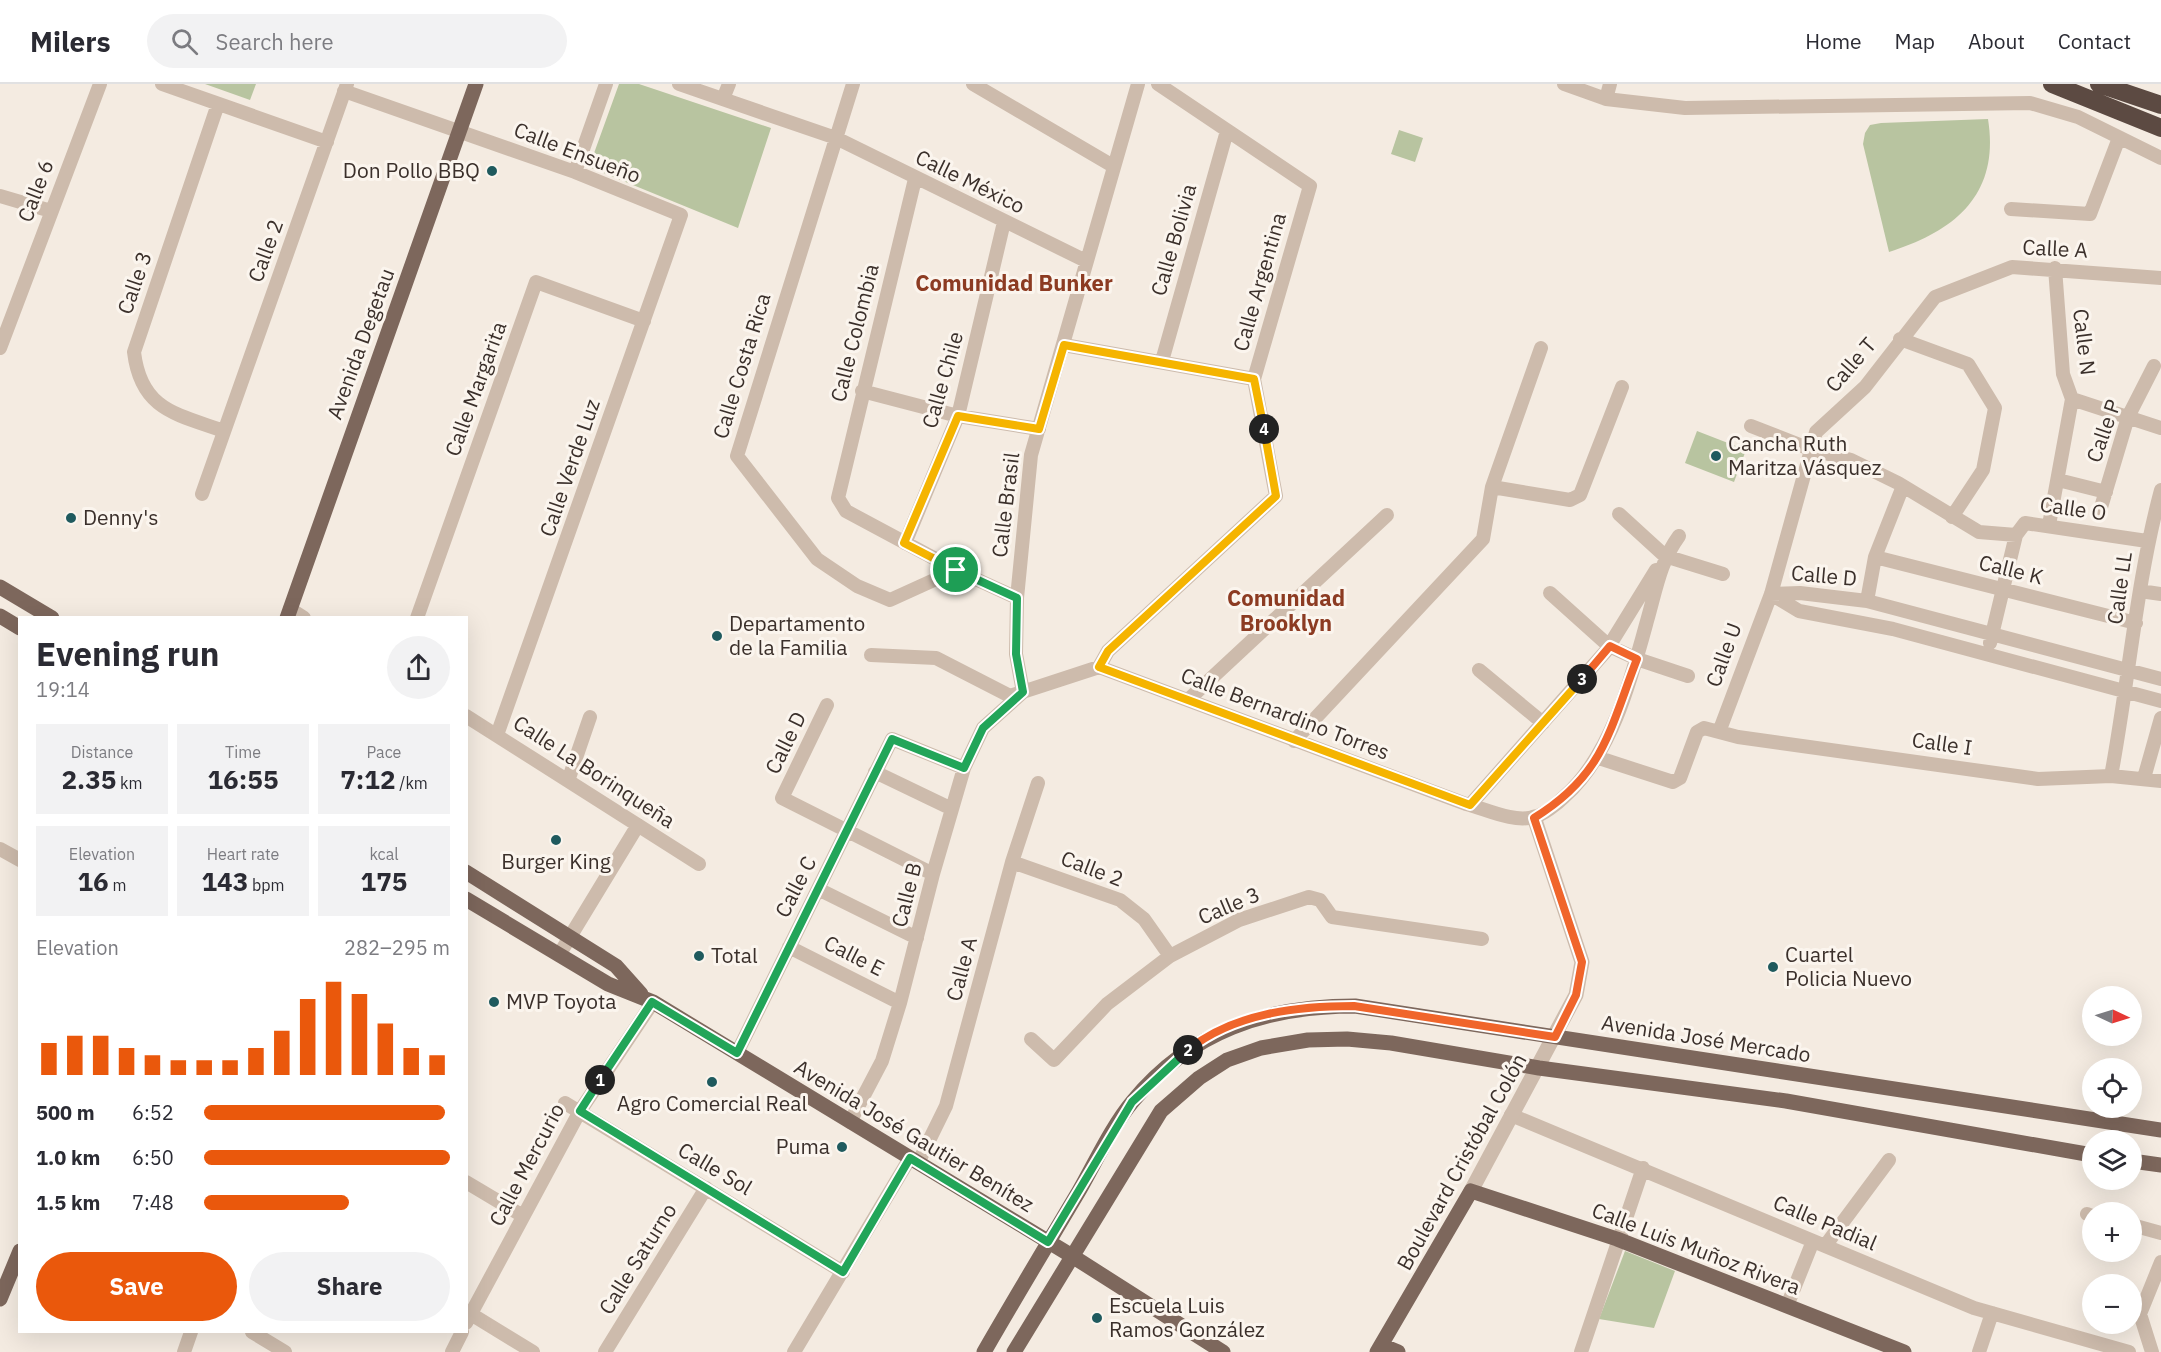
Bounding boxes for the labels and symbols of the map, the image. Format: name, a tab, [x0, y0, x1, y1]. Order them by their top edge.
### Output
street label: Calle Ensueño	[510, 115, 645, 189]
street label: Calle México	[911, 143, 1030, 220]
street label: Calle 6	[10, 155, 60, 226]
place label: Don Pollo BBQ	[343, 156, 480, 184]
marker: Don Pollo BBQ	[485, 164, 499, 178]
street label: Calle Bolivia	[1144, 180, 1202, 299]
street label: Calle Argentina	[1226, 209, 1292, 354]
street label: Calle 2	[241, 215, 289, 286]
street label: Calle A	[2022, 232, 2089, 264]
street label: Calle 3	[110, 248, 158, 318]
street label: Calle Colombia	[823, 261, 885, 405]
street label: Avenida Degetau	[320, 264, 400, 423]
district label: Comunidad Bunker	[915, 268, 1113, 297]
street label: Calle Costa Rica	[706, 289, 776, 442]
street label: Calle N	[2067, 307, 2103, 377]
street label: Calle Margarita	[438, 317, 512, 460]
street label: Calle Chile	[915, 328, 969, 431]
street label: Calle T	[1819, 331, 1882, 398]
street label: Calle Verde Luz	[532, 395, 606, 540]
street label: Calle P	[2079, 395, 2127, 466]
pin: 4	[1249, 414, 1279, 444]
place label: Cancha Ruth Maritza Vásquez	[1728, 429, 1882, 481]
marker: Cancha Ruth Maritza Vásquez	[1709, 449, 1723, 463]
street label: Calle Brasil	[985, 450, 1025, 559]
street label: Calle O	[2038, 489, 2108, 527]
place label: Denny's	[83, 503, 159, 531]
marker: Denny's	[64, 511, 78, 525]
pin	[930, 544, 981, 595]
street label: Calle K	[1976, 548, 2046, 591]
street label: Calle LL	[2100, 550, 2138, 626]
street label: Calle D	[1790, 558, 1858, 592]
district label: Comunidad Brooklyn	[1227, 583, 1345, 637]
place label: Departamento de la Familia	[729, 609, 865, 661]
street label: Calle U	[1699, 619, 1748, 691]
marker: Departamento de la Familia	[710, 629, 724, 643]
street label: Calle Bernardino Torres	[1177, 660, 1394, 766]
pin: 3	[1567, 664, 1597, 694]
street label: Calle D	[758, 707, 812, 778]
street label: Calle La Borinqueña	[508, 708, 681, 834]
street label: Calle I	[1910, 725, 1974, 761]
marker: Burger King	[549, 833, 563, 847]
street label: Calle 2	[1057, 843, 1128, 893]
place label: Burger King	[501, 847, 611, 875]
street label: Calle C	[768, 851, 822, 922]
street label: Calle B	[884, 859, 928, 930]
street label: Calle 3	[1193, 880, 1264, 931]
street label: Calle E	[819, 928, 889, 982]
street label: Calle A	[939, 933, 983, 1004]
place label: Cuartel Policia Nuevo	[1785, 940, 1912, 992]
place label: Total	[711, 941, 758, 969]
marker: Total	[692, 949, 706, 963]
marker: Cuartel Policia Nuevo	[1766, 960, 1780, 974]
north arrow	[2082, 986, 2142, 1046]
place label: MVP Toyota	[506, 987, 617, 1015]
marker: MVP Toyota	[487, 995, 501, 1009]
street label: Avenida José Mercado	[1600, 1008, 1813, 1068]
pin: 2	[1173, 1035, 1203, 1065]
street label: Boulevard Cristóbal Colón	[1390, 1048, 1533, 1275]
street label: Avenida José Gautier Benítez	[789, 1052, 1040, 1218]
pin: 1	[585, 1065, 615, 1095]
marker: Agro Comercial Real	[705, 1075, 719, 1089]
place label: Agro Comercial Real	[617, 1089, 807, 1117]
street label: Calle Mercurio	[482, 1098, 570, 1231]
place label: Puma	[776, 1132, 830, 1160]
street label: Calle Sol	[673, 1135, 758, 1201]
marker: Puma	[835, 1140, 849, 1154]
street label: Calle Padial	[1769, 1188, 1882, 1257]
street label: Calle Luis Muñoz Rivera	[1588, 1195, 1805, 1301]
street label: Calle Saturno	[592, 1198, 682, 1319]
place label: Escuela Luis Ramos González	[1109, 1291, 1265, 1343]
marker: Escuela Luis Ramos González	[1090, 1311, 1104, 1325]

